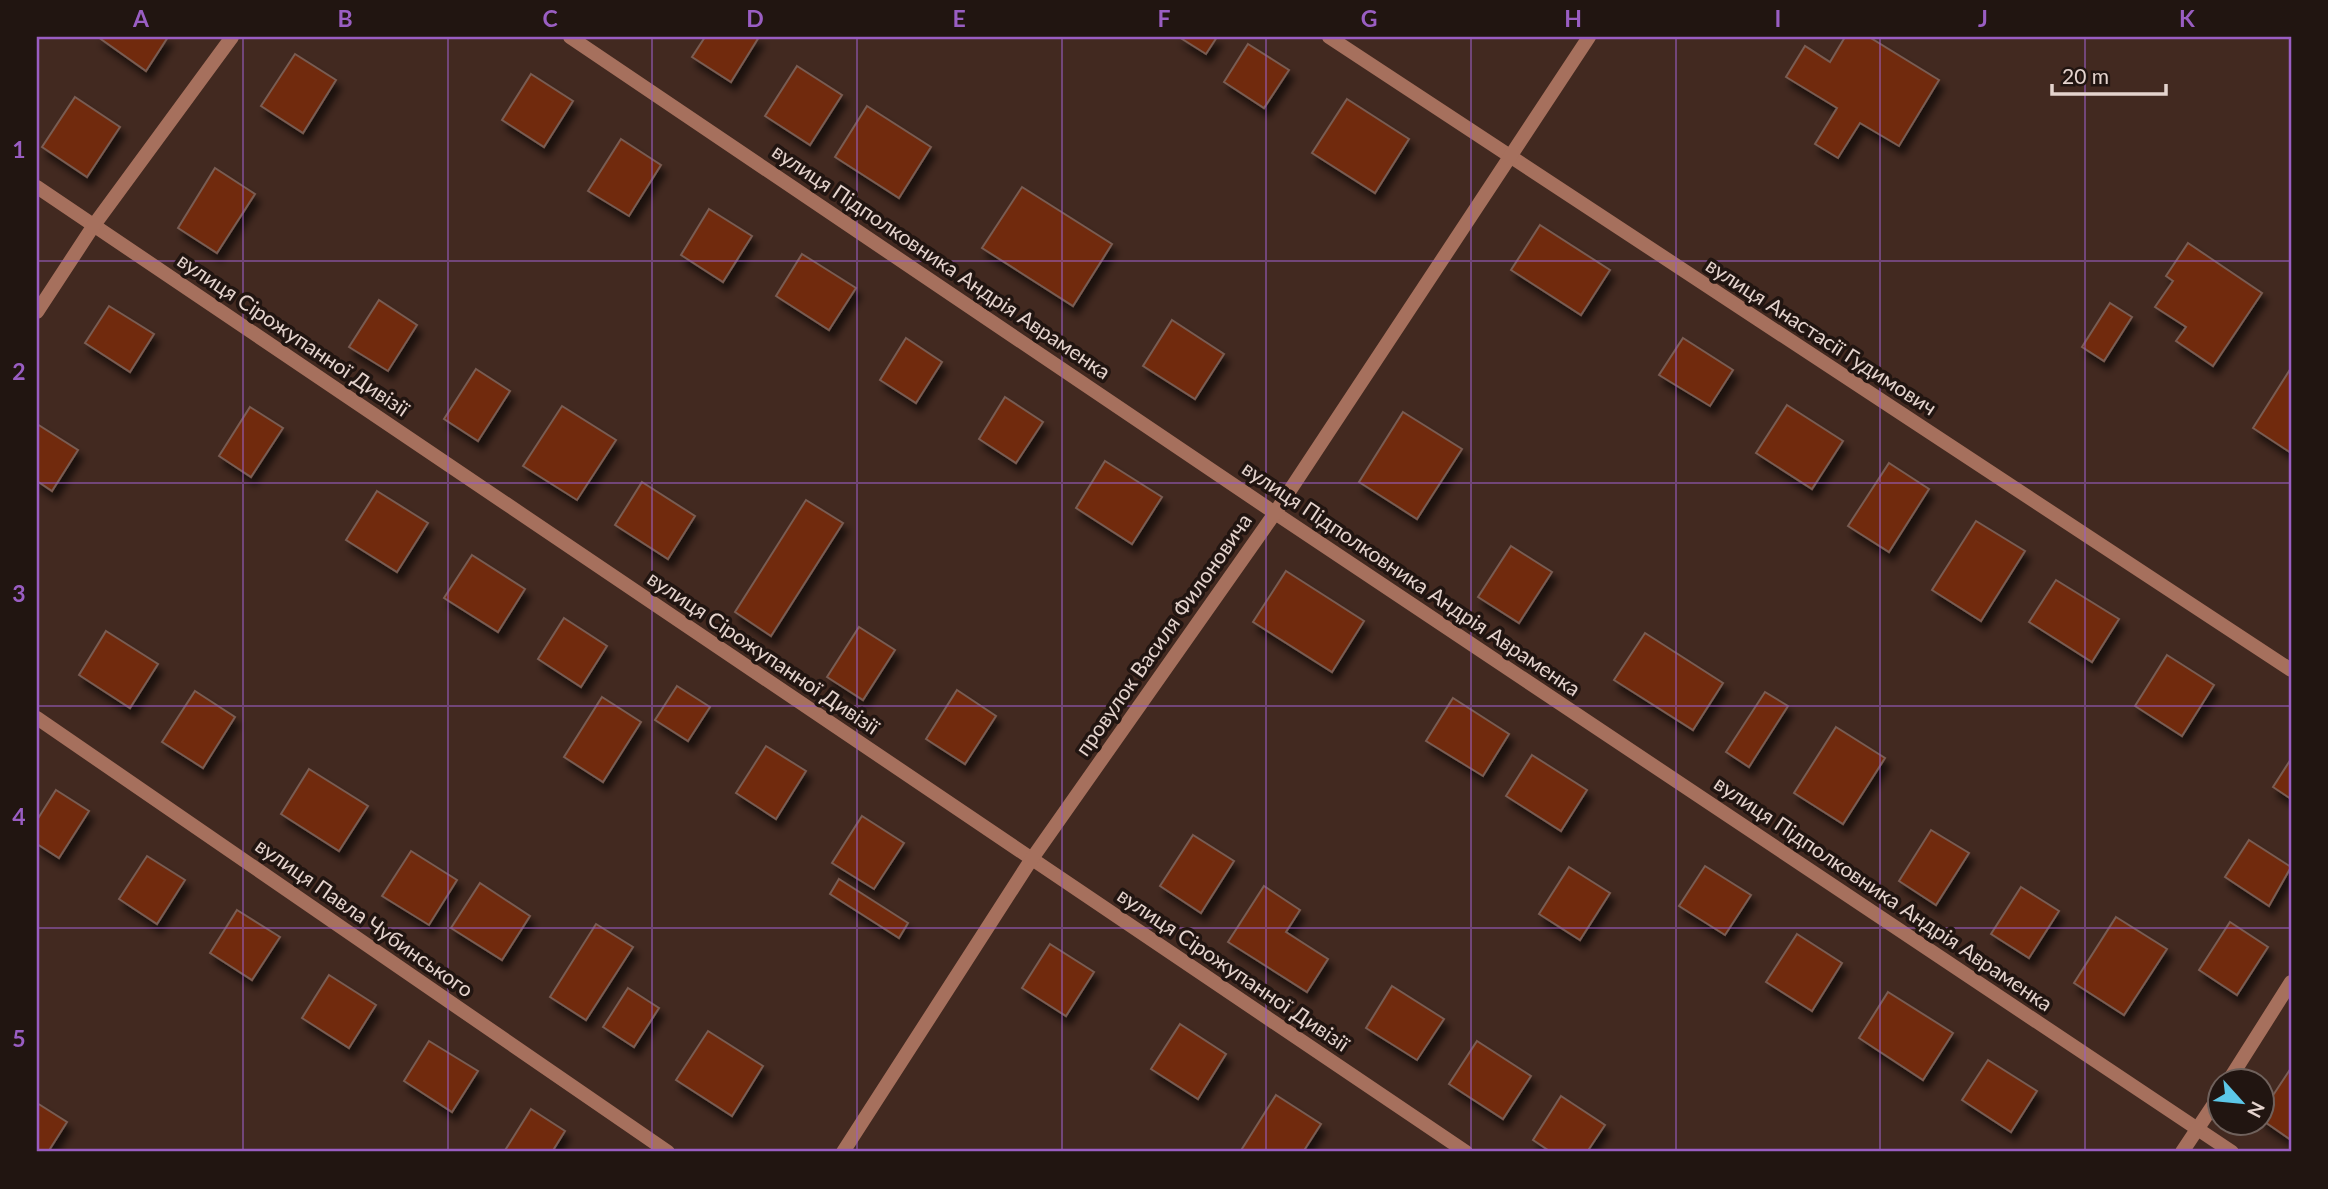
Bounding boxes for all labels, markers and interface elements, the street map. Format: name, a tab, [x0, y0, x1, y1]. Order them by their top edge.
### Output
text: A	[132, 4, 150, 32]
text: B	[337, 4, 353, 32]
text: C	[542, 4, 558, 32]
text: D	[746, 4, 764, 32]
text: E	[952, 4, 966, 32]
text: F	[1157, 4, 1171, 32]
text: G	[1361, 4, 1377, 32]
text: H	[1564, 4, 1582, 32]
text: I	[1775, 4, 1781, 32]
text: J	[1978, 4, 1988, 32]
text: K	[2179, 4, 2195, 32]
scale bar	[2052, 52, 2165, 96]
text: 20 m	[2062, 63, 2109, 88]
text: 1	[12, 135, 26, 163]
street label: вулиця Підполковника Андрія Авраменка	[768, 138, 1116, 384]
street label: вулиця Сірожупанної Дивізії	[173, 247, 415, 421]
street label: вулиця Анастасії Гудимович	[1702, 252, 1942, 420]
text: 2	[12, 357, 26, 385]
street label: вулиця Підполковника Андрія Авраменка	[1238, 455, 1586, 701]
street label: провулок Василя Филоновича	[1069, 508, 1256, 760]
street label: вулиця Сірожупанної Дивізії	[643, 565, 885, 739]
text: 3	[12, 579, 26, 607]
street label: вулиця Підполковника Андрія Авраменка	[1710, 770, 2058, 1016]
text: 4	[12, 802, 26, 830]
street label: вулиця Павла Чубинського	[251, 832, 479, 1002]
street label: вулиця Сірожупанної Дивізії	[1113, 882, 1355, 1056]
text: 5	[12, 1024, 26, 1052]
north arrow	[2206, 1066, 2276, 1136]
text: N	[2243, 1098, 2270, 1122]

